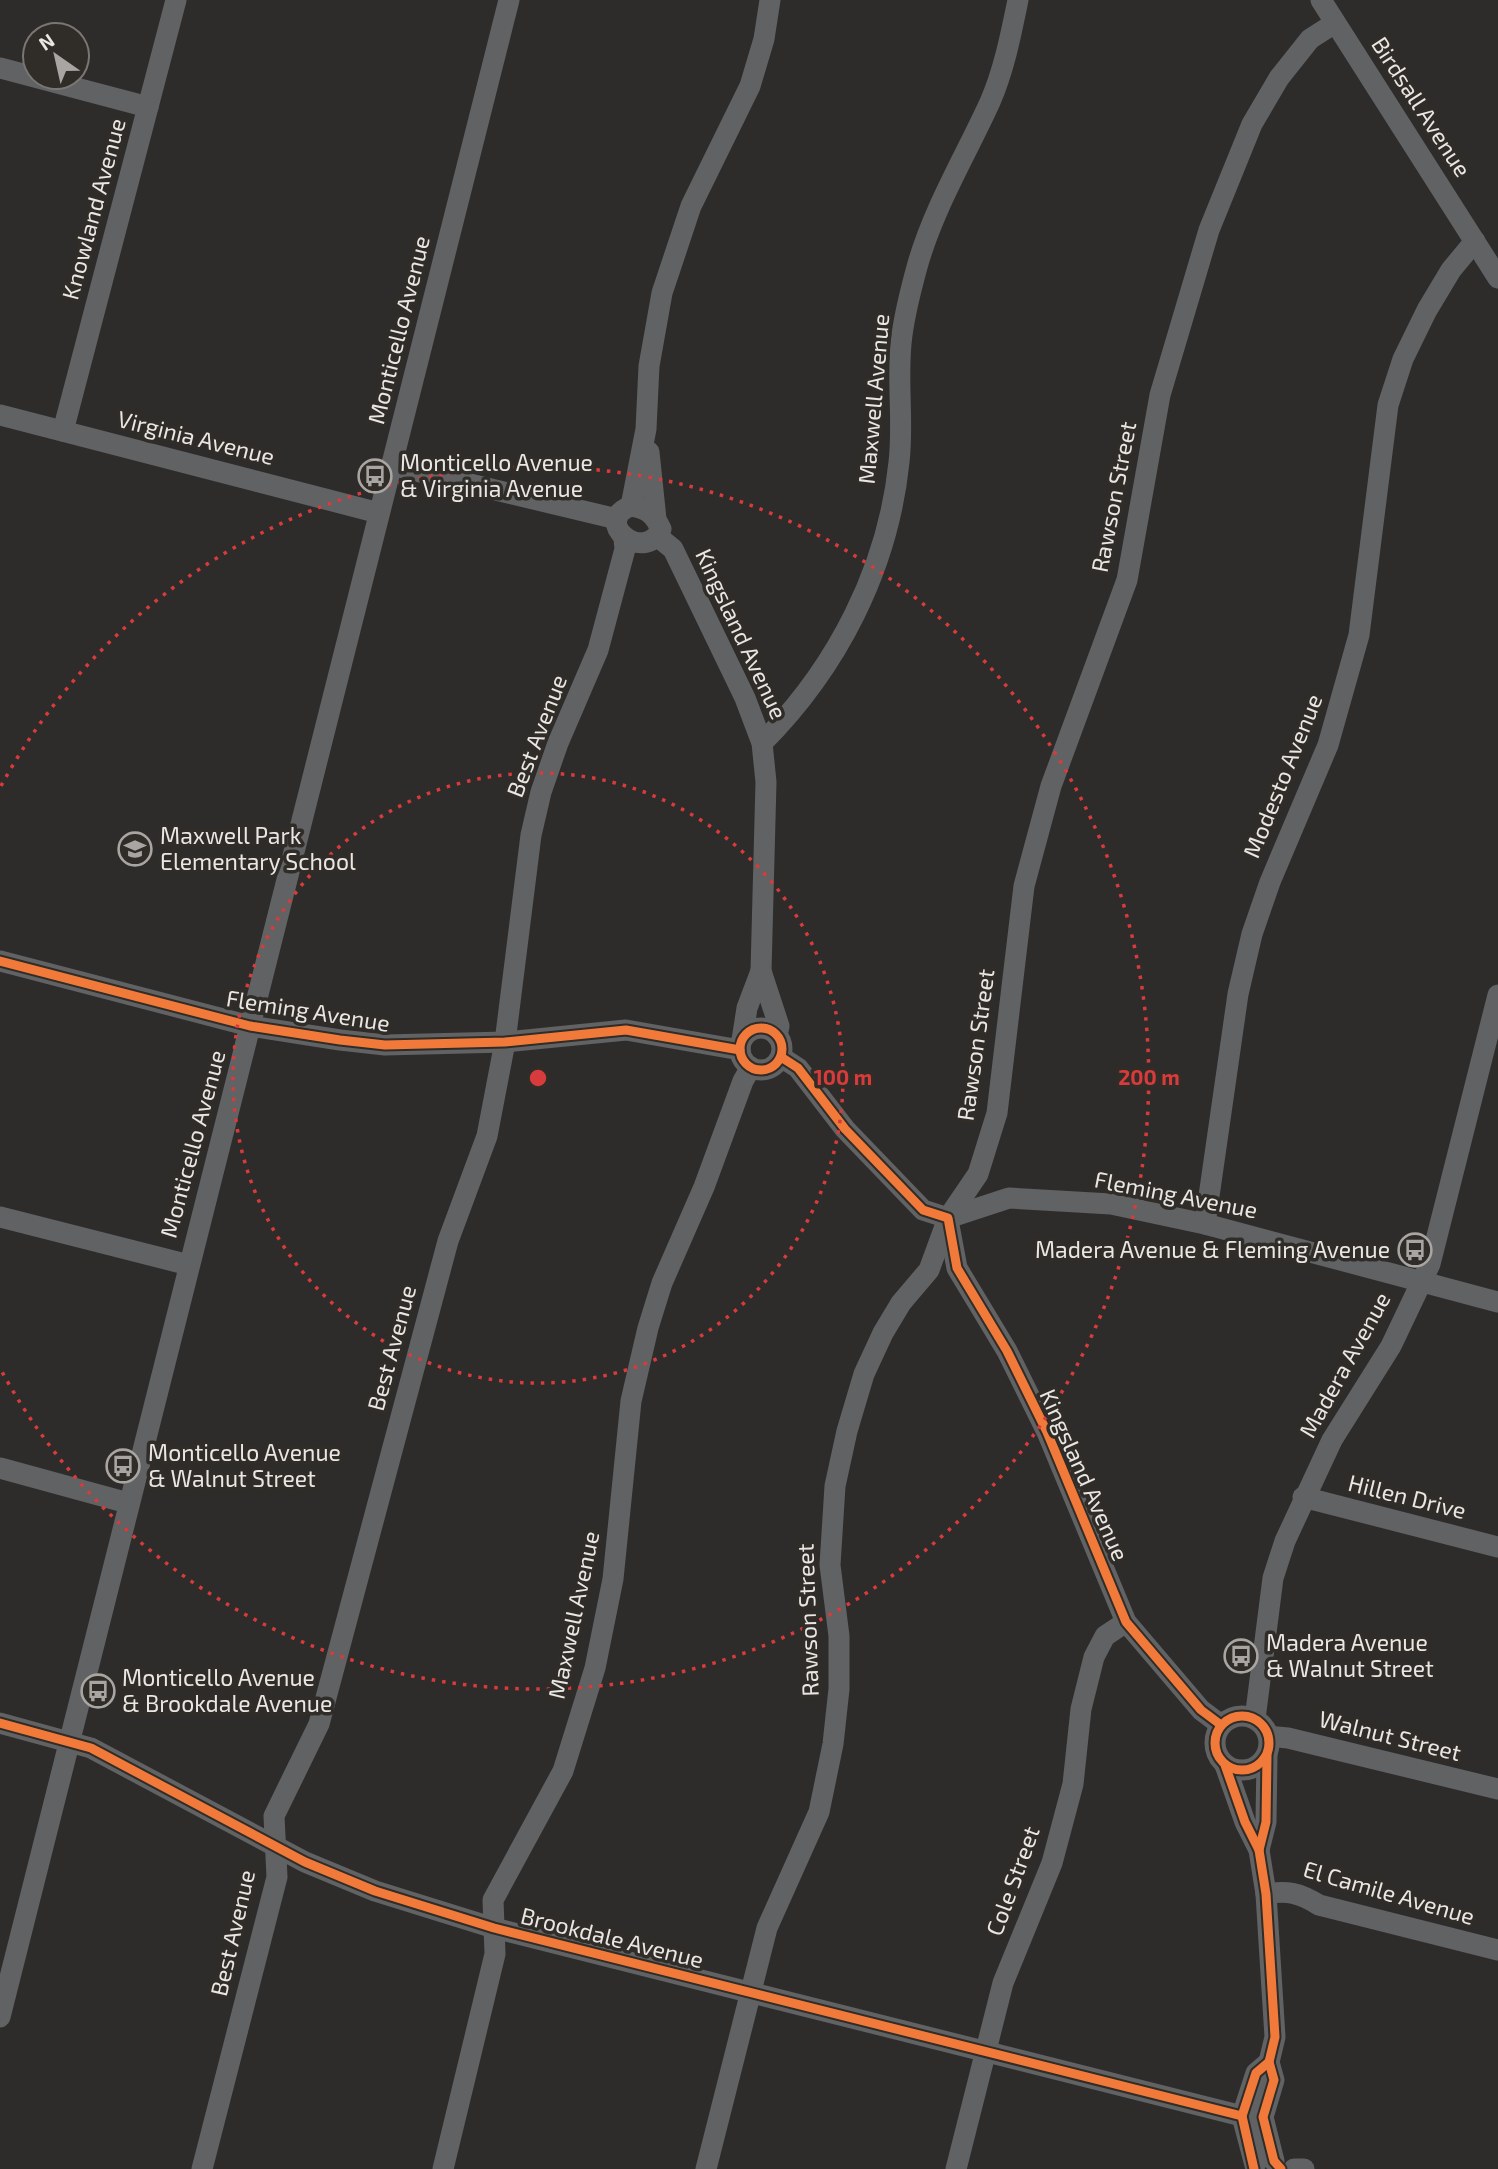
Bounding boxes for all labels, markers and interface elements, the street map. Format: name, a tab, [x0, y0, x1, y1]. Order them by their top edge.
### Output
north arrow	[21, 21, 91, 91]
text: N	[34, 28, 58, 55]
street label: Birdsall Avenue	[1366, 31, 1477, 182]
street label: Knowland Avenue	[55, 115, 131, 302]
street label: Monticello Avenue	[361, 233, 435, 427]
street label: Maxwell Avenue	[852, 313, 894, 485]
street label: Virginia Avenue	[115, 404, 278, 470]
street label: Rawson Street	[1085, 419, 1141, 575]
place label: Monticello Avenue & Virginia Avenue	[400, 448, 593, 502]
bus stop icon: Monticello Avenue & Virginia Avenue	[356, 457, 394, 495]
street label: Kingsland Avenue	[690, 544, 794, 723]
street label: Best Avenue	[500, 671, 572, 801]
street label: Modesto Avenue	[1237, 690, 1328, 862]
place label: Maxwell Park Elementary School	[160, 821, 356, 875]
school or university icon: Maxwell Park Elementary School	[116, 830, 154, 868]
street label: Rawson Street	[951, 967, 1000, 1123]
street label: Fleming Avenue	[224, 983, 392, 1037]
street label: Monticello Avenue	[154, 1047, 231, 1241]
text: 100 m	[814, 1064, 872, 1089]
text: 200 m	[1118, 1064, 1180, 1089]
centre of rings	[526, 1066, 550, 1090]
street label: Fleming Avenue	[1092, 1165, 1260, 1224]
bus stop icon: Madera Avenue & Fleming Avenue	[1396, 1231, 1434, 1269]
place label: Madera Avenue & Fleming Avenue	[1035, 1235, 1390, 1263]
street label: Best Avenue	[361, 1282, 421, 1414]
street label: Madera Avenue	[1293, 1287, 1396, 1442]
street label: Kingsland Avenue	[1035, 1384, 1135, 1565]
place label: Monticello Avenue & Walnut Street	[148, 1438, 341, 1492]
bus stop icon: Monticello Avenue & Walnut Street	[104, 1447, 142, 1485]
street label: Hillen Drive	[1346, 1468, 1469, 1524]
street label: Maxwell Avenue	[542, 1528, 604, 1701]
street label: Rawson Street	[790, 1543, 824, 1697]
place label: Madera Avenue & Walnut Street	[1266, 1628, 1434, 1682]
bus stop icon: Madera Avenue & Walnut Street	[1222, 1637, 1260, 1675]
place label: Monticello Avenue & Brookdale Avenue	[122, 1663, 332, 1717]
bus stop icon: Monticello Avenue & Brookdale Avenue	[79, 1672, 117, 1710]
street label: Walnut Street	[1316, 1704, 1464, 1766]
street label: Cole Street	[979, 1822, 1045, 1939]
street label: El Camile Avenue	[1300, 1854, 1478, 1930]
street label: Best Avenue	[204, 1867, 260, 1999]
street label: Brookdale Avenue	[518, 1901, 707, 1973]

